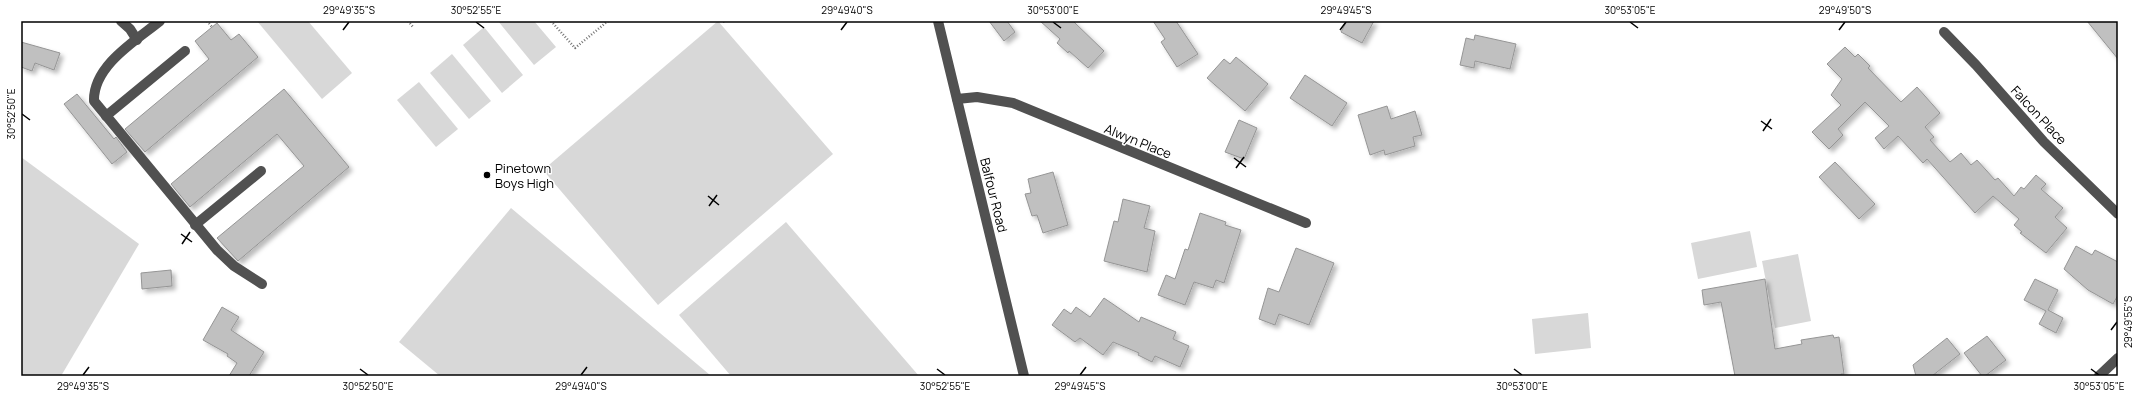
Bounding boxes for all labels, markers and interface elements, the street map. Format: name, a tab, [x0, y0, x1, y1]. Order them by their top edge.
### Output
text: 29°49'35"S	[323, 3, 375, 17]
text: 30°52'55"E	[451, 3, 502, 17]
text: 29°49'40"S	[821, 3, 873, 17]
text: 30°53'00"E	[1027, 3, 1079, 17]
text: 29°49'45"S	[1320, 3, 1372, 17]
text: 30°53'05"E	[1604, 3, 1656, 17]
text: 29°49'50"S	[1819, 3, 1871, 17]
street label: Falcon Place	[2007, 82, 2071, 149]
text: 30°52'50"E	[4, 88, 18, 139]
street label: Alwyn Place	[1102, 119, 1175, 163]
street label: Balfour Road	[976, 156, 1012, 234]
place label: Pinetown Boys High	[495, 159, 554, 192]
marker: Pinetown Boys High	[482, 170, 492, 180]
text: 29°49'55"S	[2121, 296, 2135, 348]
text: 29°49'35"S	[57, 379, 109, 393]
text: 30°52'50"E	[343, 379, 394, 393]
text: 29°49'40"S	[555, 379, 607, 393]
text: 30°52'55"E	[920, 379, 971, 393]
text: 29°49'45"S	[1054, 379, 1106, 393]
text: 30°53'00"E	[1496, 379, 1548, 393]
text: 30°53'05"E	[2073, 379, 2125, 393]

